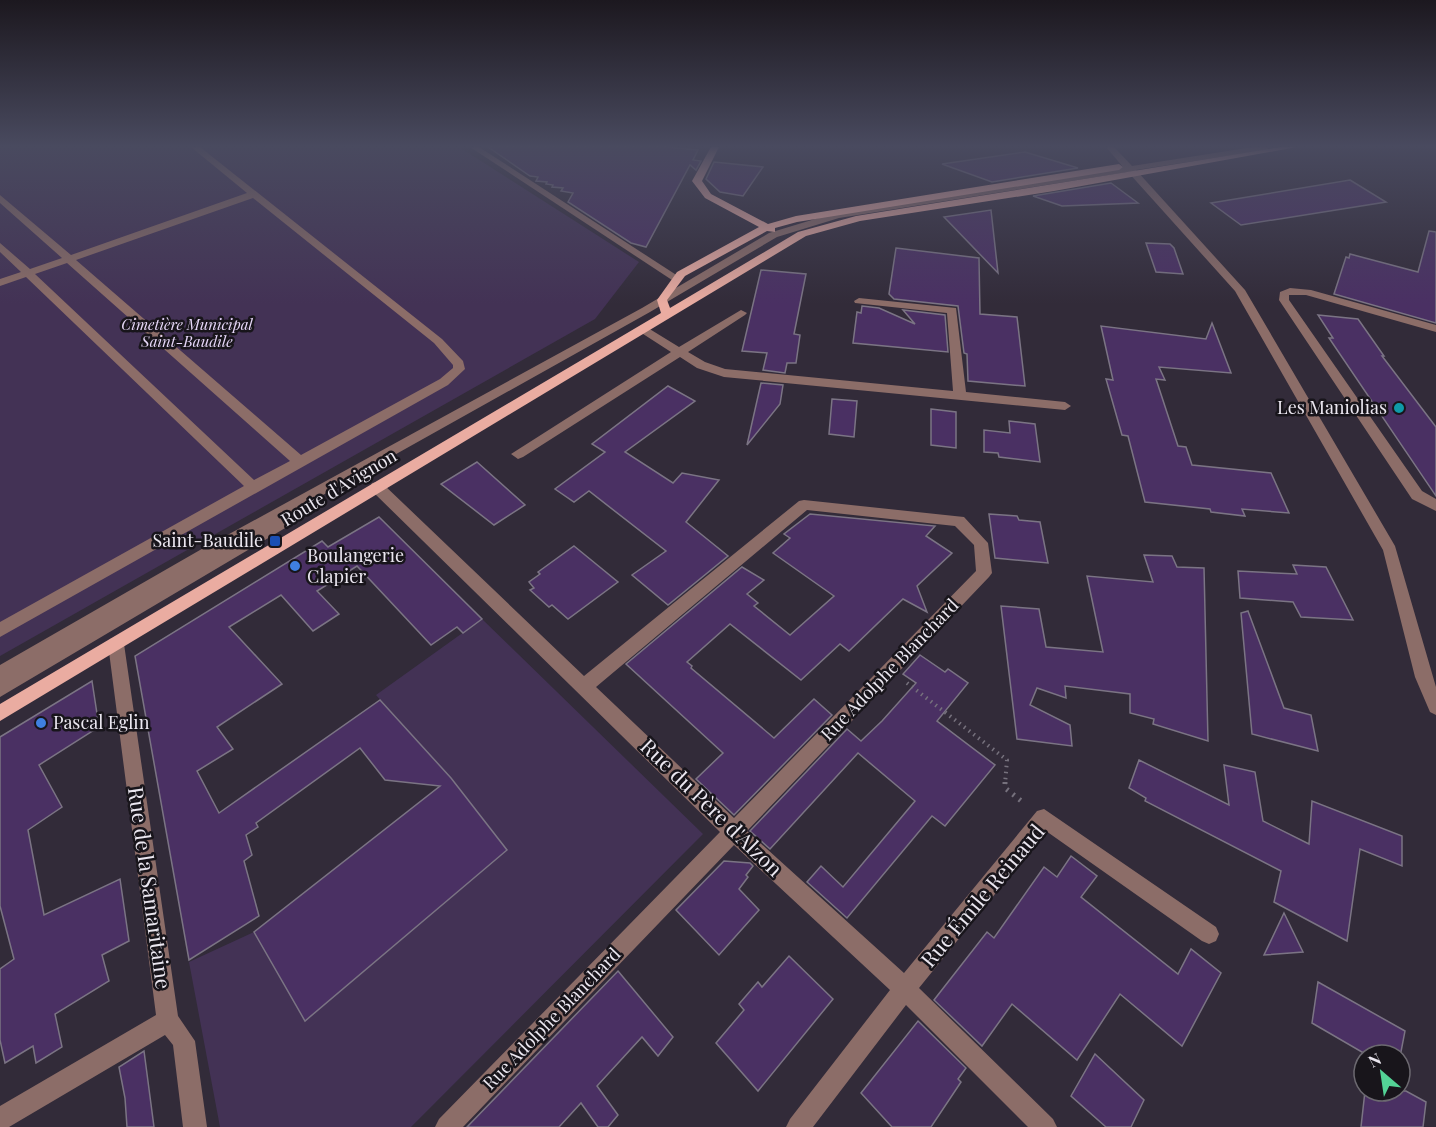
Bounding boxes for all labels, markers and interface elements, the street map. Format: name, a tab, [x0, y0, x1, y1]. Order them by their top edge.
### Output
park label: Cimetière Municipal Saint-Baudile	[121, 314, 254, 351]
place label: Les Maniolias	[1277, 395, 1387, 419]
marker: Les Maniolias	[1392, 401, 1406, 415]
street label: Route d'Avignon	[276, 443, 401, 531]
place label: Saint-Baudile	[152, 528, 263, 552]
marker: Saint-Baudile	[268, 534, 282, 548]
place label: Boulangerie Clapier	[307, 543, 404, 588]
marker: Boulangerie Clapier	[288, 559, 302, 573]
street label: Rue Adolphe Blanchard	[815, 593, 964, 746]
place label: Pascal Eglin	[53, 710, 150, 734]
marker: Pascal Eglin	[34, 716, 48, 730]
street label: Rue du Père d'Alzon	[635, 732, 790, 882]
street label: Rue de la Samaritaine	[123, 785, 179, 991]
street label: Rue Émile Reinaud	[913, 817, 1050, 972]
street label: Rue Adolphe Blanchard	[477, 942, 626, 1095]
north arrow	[1352, 1043, 1412, 1103]
text: N	[1364, 1047, 1385, 1071]

